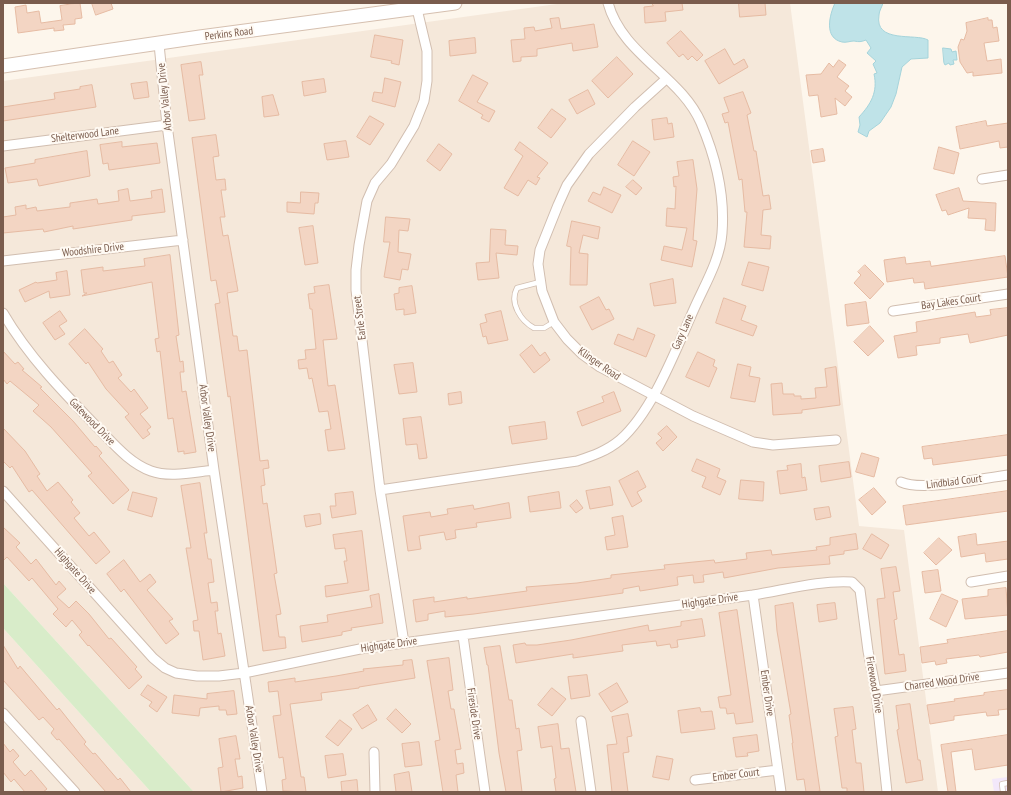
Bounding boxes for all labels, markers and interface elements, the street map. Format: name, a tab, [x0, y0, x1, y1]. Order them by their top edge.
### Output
street label: Perkins Road	[204, 24, 254, 44]
street label: Arbor Valley Drive	[155, 62, 175, 132]
street label: Shelterwood Lane	[50, 124, 120, 146]
street label: Woodshire Drive	[61, 240, 125, 260]
street label: Bay Lakes Court	[920, 291, 982, 313]
street label: Earle Street	[351, 295, 369, 341]
street label: Gary Lane	[669, 312, 697, 352]
street label: Klinger Road	[575, 345, 623, 383]
street label: Arbor Valley Drive	[196, 383, 218, 453]
street label: Gatewood Drive	[66, 396, 118, 448]
street label: Lindblad Court	[925, 472, 983, 492]
street label: Highgate Drive	[51, 545, 99, 597]
street label: Highgate Drive	[681, 591, 739, 611]
street label: Highgate Drive	[360, 635, 418, 655]
street label: Firewood Drive	[863, 656, 885, 714]
street label: Ember Drive	[757, 669, 777, 717]
street label: Charred Wood Drive	[904, 670, 980, 694]
street label: Fireside Drive	[464, 687, 484, 741]
street label: Arbor Valley Drive	[242, 704, 266, 774]
street label: Ember Court	[712, 766, 760, 784]

